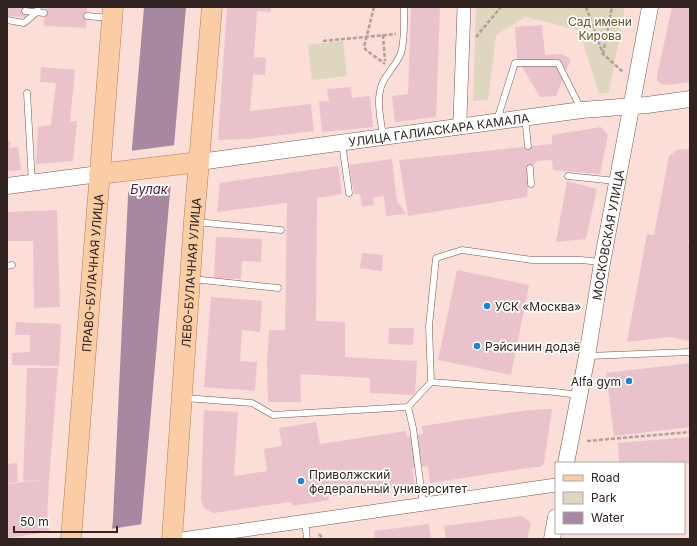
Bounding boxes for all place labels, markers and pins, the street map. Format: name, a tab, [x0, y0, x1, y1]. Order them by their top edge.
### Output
place label: УСК «Москва»	[495, 299, 581, 314]
marker: УСК «Москва»	[482, 301, 492, 311]
place label: Рэйсинин додзё	[485, 339, 580, 354]
marker: Рэйсинин додзё	[472, 341, 482, 351]
place label: Alfa gym	[571, 374, 621, 389]
marker: Alfa gym	[624, 376, 634, 386]
place label: Приволжский федеральный университет	[309, 467, 467, 496]
marker: Приволжский федеральный университет	[296, 476, 306, 486]

